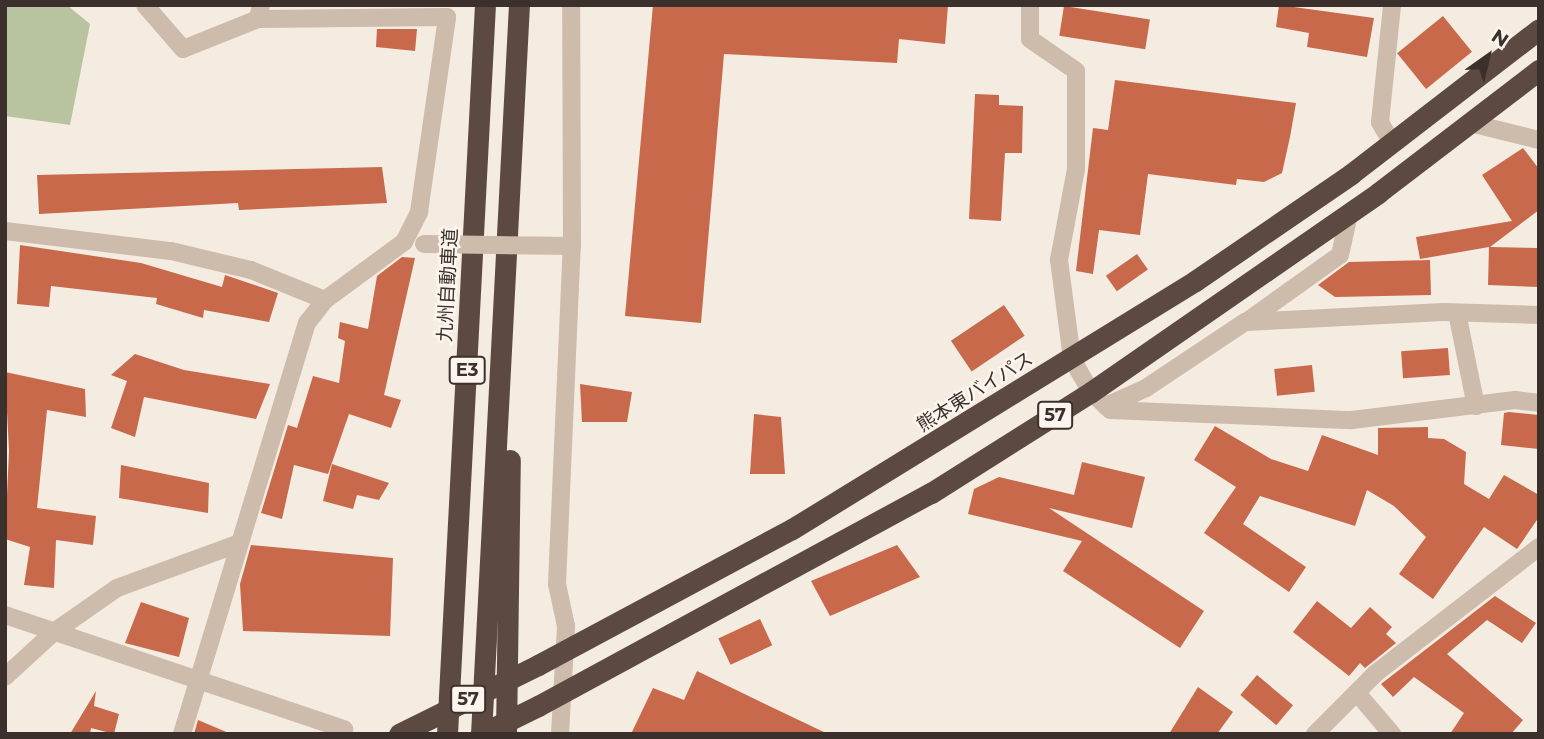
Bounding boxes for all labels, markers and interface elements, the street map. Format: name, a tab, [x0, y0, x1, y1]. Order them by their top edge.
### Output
north arrow	[1453, 21, 1523, 91]
text: N	[1487, 24, 1513, 52]
street label: 九州自動車道	[434, 227, 462, 343]
street label: 熊本東バイパス	[913, 347, 1037, 437]
road number: E3	[448, 356, 486, 384]
road number: 57	[1036, 400, 1074, 430]
road number: 57	[449, 684, 487, 714]

